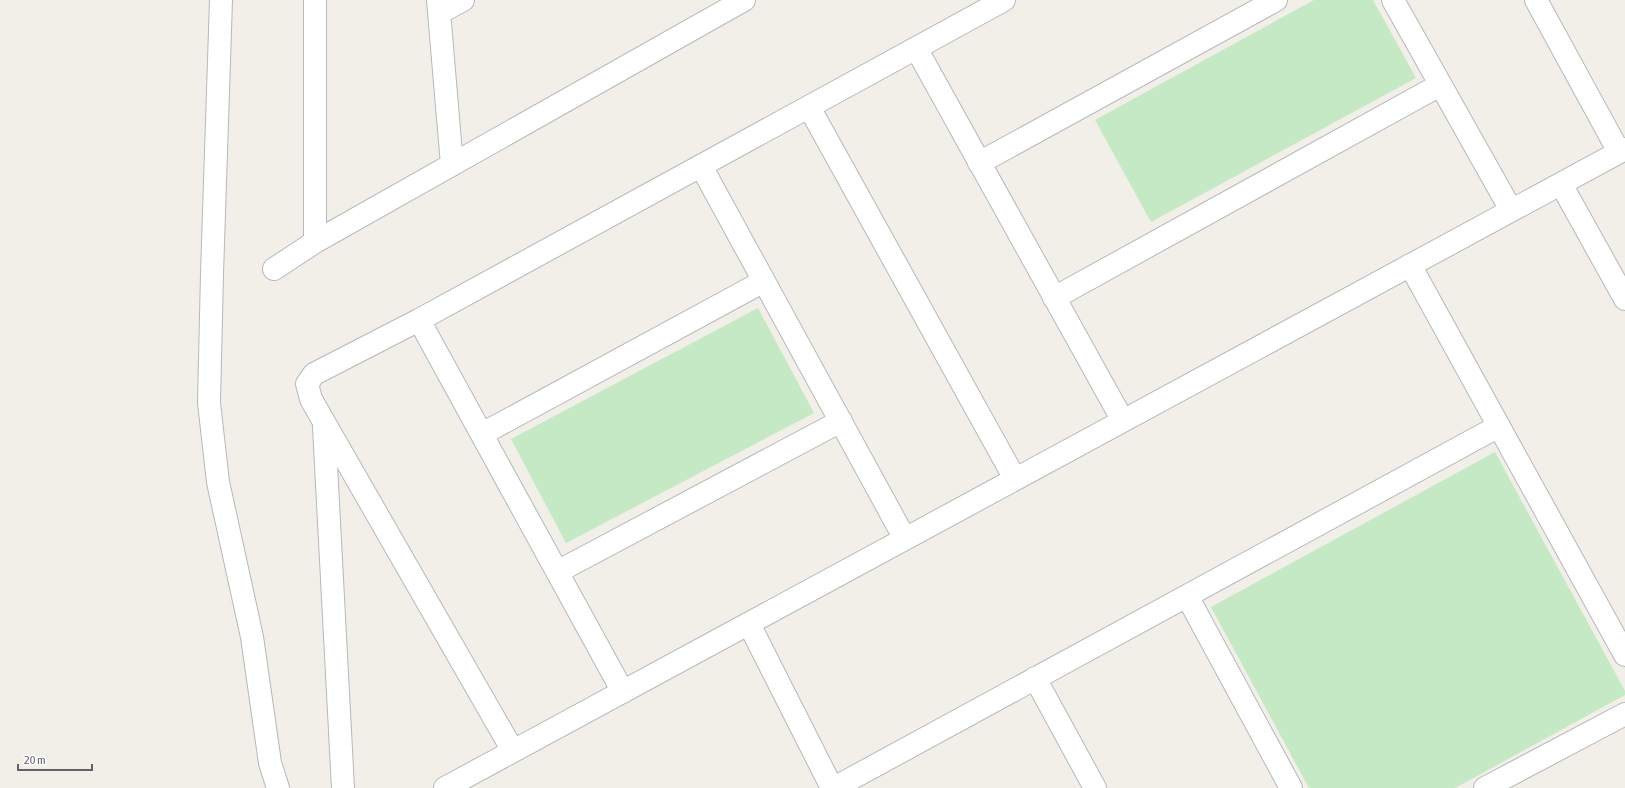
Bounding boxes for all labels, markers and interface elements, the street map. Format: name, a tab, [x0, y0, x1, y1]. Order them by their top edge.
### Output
scale bar	[18, 746, 92, 772]
text: 20 m	[24, 753, 46, 767]

